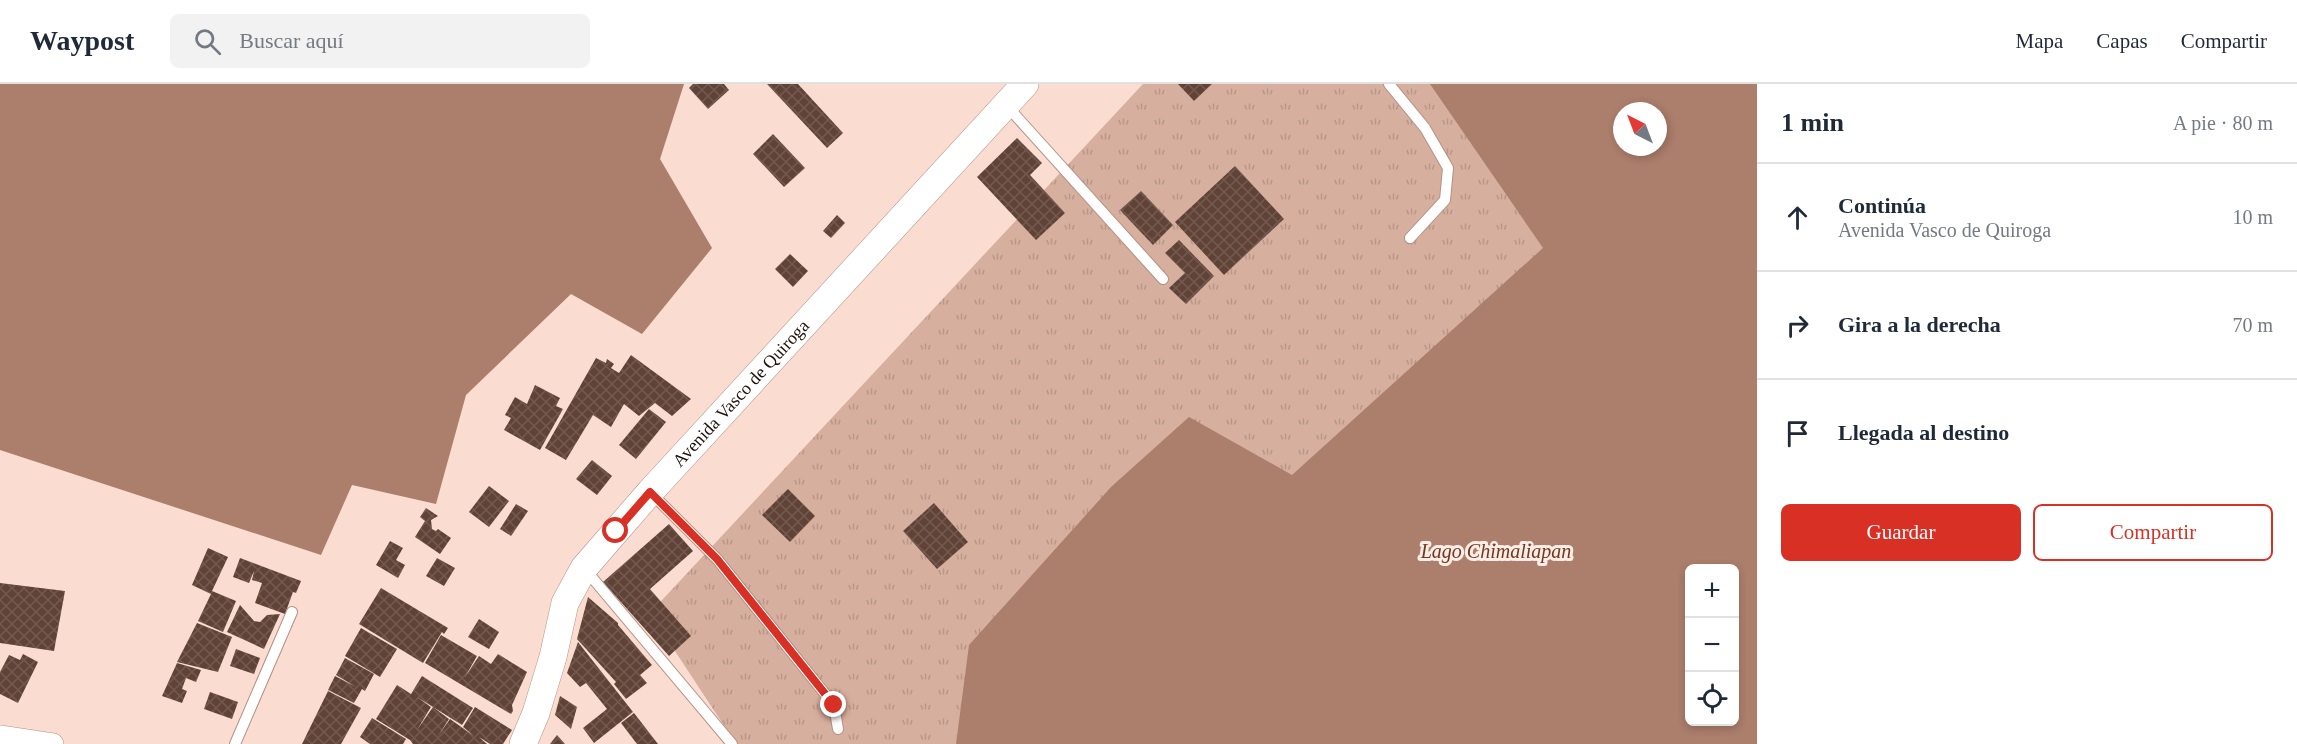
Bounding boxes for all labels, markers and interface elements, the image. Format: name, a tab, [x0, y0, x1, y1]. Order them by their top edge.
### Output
search box	[170, 14, 590, 68]
text: Waypost	[30, 25, 134, 56]
icon: search	[191, 25, 224, 58]
text: Buscar aquí	[239, 28, 344, 53]
text: Mapa	[2016, 29, 2063, 53]
text: Capas	[2096, 29, 2148, 53]
text: Compartir	[2181, 29, 2267, 53]
north arrow	[1613, 102, 1667, 156]
text: 1 min	[1781, 108, 1844, 137]
text: A pie · 80 m	[2173, 112, 2273, 134]
text: Continúa	[1838, 193, 1926, 218]
icon: ahead	[1781, 201, 1814, 234]
text: 10 m	[2232, 206, 2273, 228]
text: Avenida Vasco de Quiroga	[1838, 219, 2051, 241]
icon: right	[1781, 309, 1814, 342]
text: Gira a la derecha	[1838, 312, 2001, 337]
text: 70 m	[2232, 314, 2273, 336]
street label: Avenida Vasco de Quiroga	[668, 316, 813, 471]
icon: arrive	[1781, 417, 1814, 450]
text: Llegada al destino	[1838, 420, 2009, 445]
button: Guardar	[1781, 504, 2021, 561]
button: Compartir	[2033, 504, 2273, 561]
route start	[602, 517, 628, 543]
water label: Lago Chimaliapan	[1420, 540, 1571, 563]
map controls	[1685, 564, 1739, 726]
button: +	[1685, 564, 1739, 618]
button: −	[1685, 618, 1739, 672]
button: locate	[1685, 672, 1739, 726]
route end	[820, 691, 846, 717]

